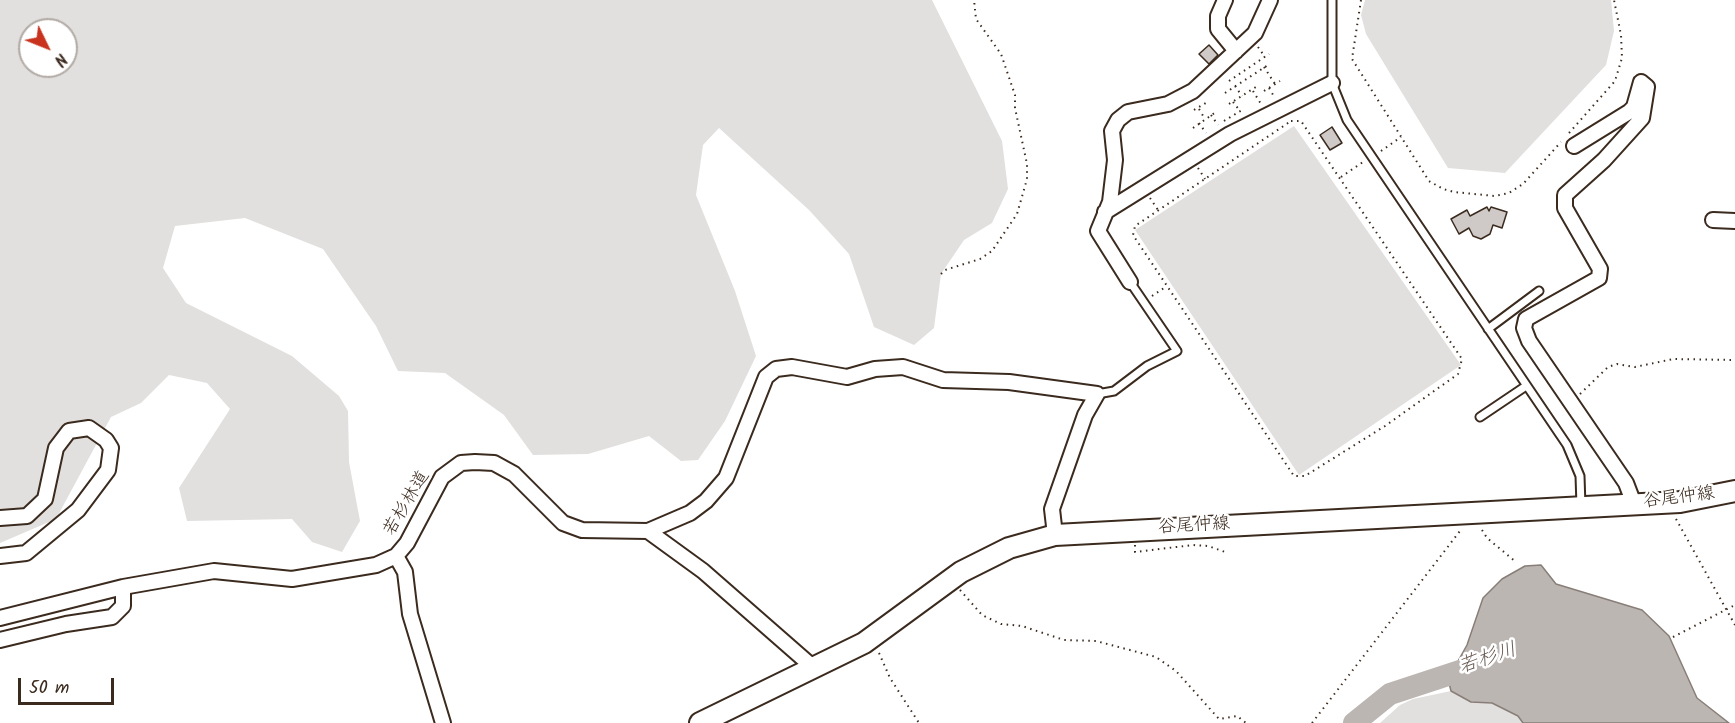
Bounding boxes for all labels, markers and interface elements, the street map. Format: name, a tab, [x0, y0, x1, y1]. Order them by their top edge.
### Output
north arrow	[18, 18, 78, 78]
text: N	[47, 47, 73, 71]
street label: 若杉林道	[380, 468, 436, 540]
street label: 谷尾仲線	[1642, 484, 1716, 514]
street label: 谷尾仲線	[1157, 514, 1231, 540]
water label: 若杉川	[1456, 639, 1520, 681]
scale bar	[21, 666, 117, 704]
text: 50 m	[29, 674, 69, 703]

